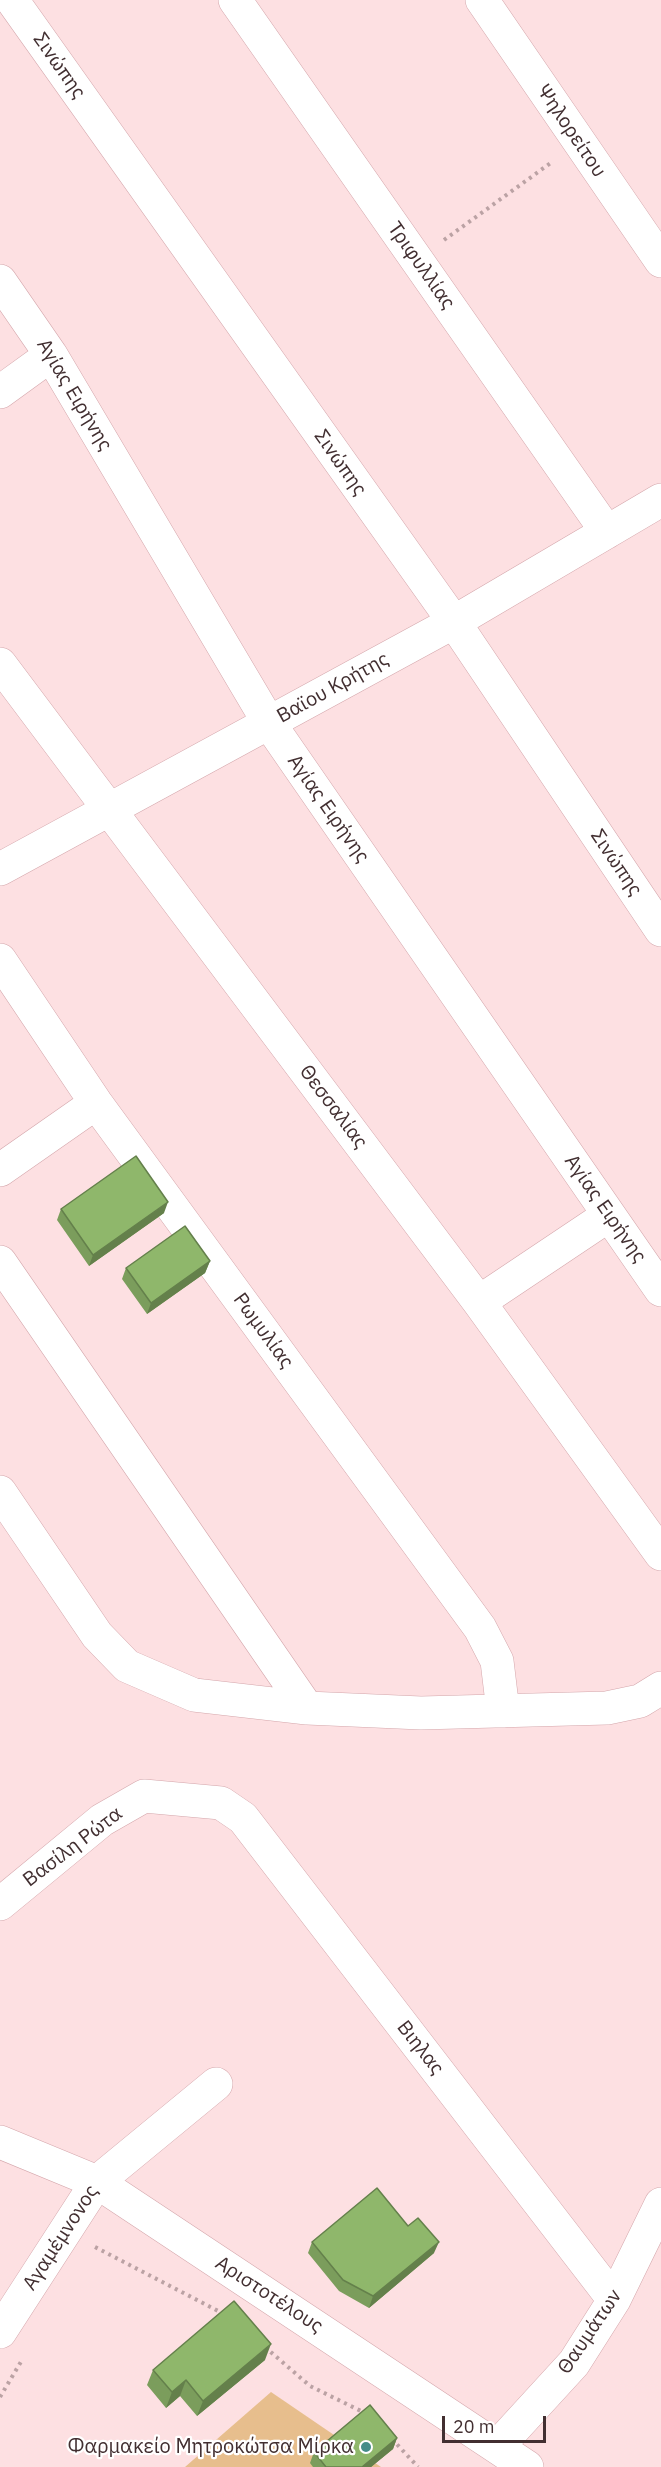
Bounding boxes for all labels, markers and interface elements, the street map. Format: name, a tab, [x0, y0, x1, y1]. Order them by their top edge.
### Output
street label: Σινώπης	[28, 28, 90, 104]
street label: Ψηλορείτου	[531, 80, 611, 182]
street label: Τριφυλλίας	[382, 218, 460, 314]
street label: Αγίας Ειρήνης	[31, 335, 117, 455]
street label: Σινώπης	[309, 425, 371, 501]
street label: Βαϊου Κρήτης	[273, 647, 393, 729]
street label: Αγίας Ειρήνης	[282, 750, 374, 868]
street label: Σινώπης	[585, 825, 647, 901]
street label: Θεσσαλίας	[294, 1060, 372, 1154]
street label: Αγίας Ειρήνης	[559, 1150, 651, 1268]
street label: Ρωμυλίας	[228, 1289, 298, 1373]
street label: Βασίλη Ρώτα	[19, 1802, 127, 1892]
street label: Βιηλας	[391, 2016, 449, 2080]
street label: Αγαμέμνονος	[18, 2181, 104, 2295]
street label: Αριστοτέλους	[211, 2251, 327, 2339]
street label: Θαυμάτων	[553, 2285, 627, 2379]
scale bar	[445, 2404, 548, 2442]
text: 20 m	[453, 2415, 495, 2438]
place label: Φαρμακείο Μητροκώτσα Μίρκα	[68, 2435, 354, 2459]
marker: Φαρμακείο Μητροκώτσα Μίρκα	[359, 2440, 373, 2454]

